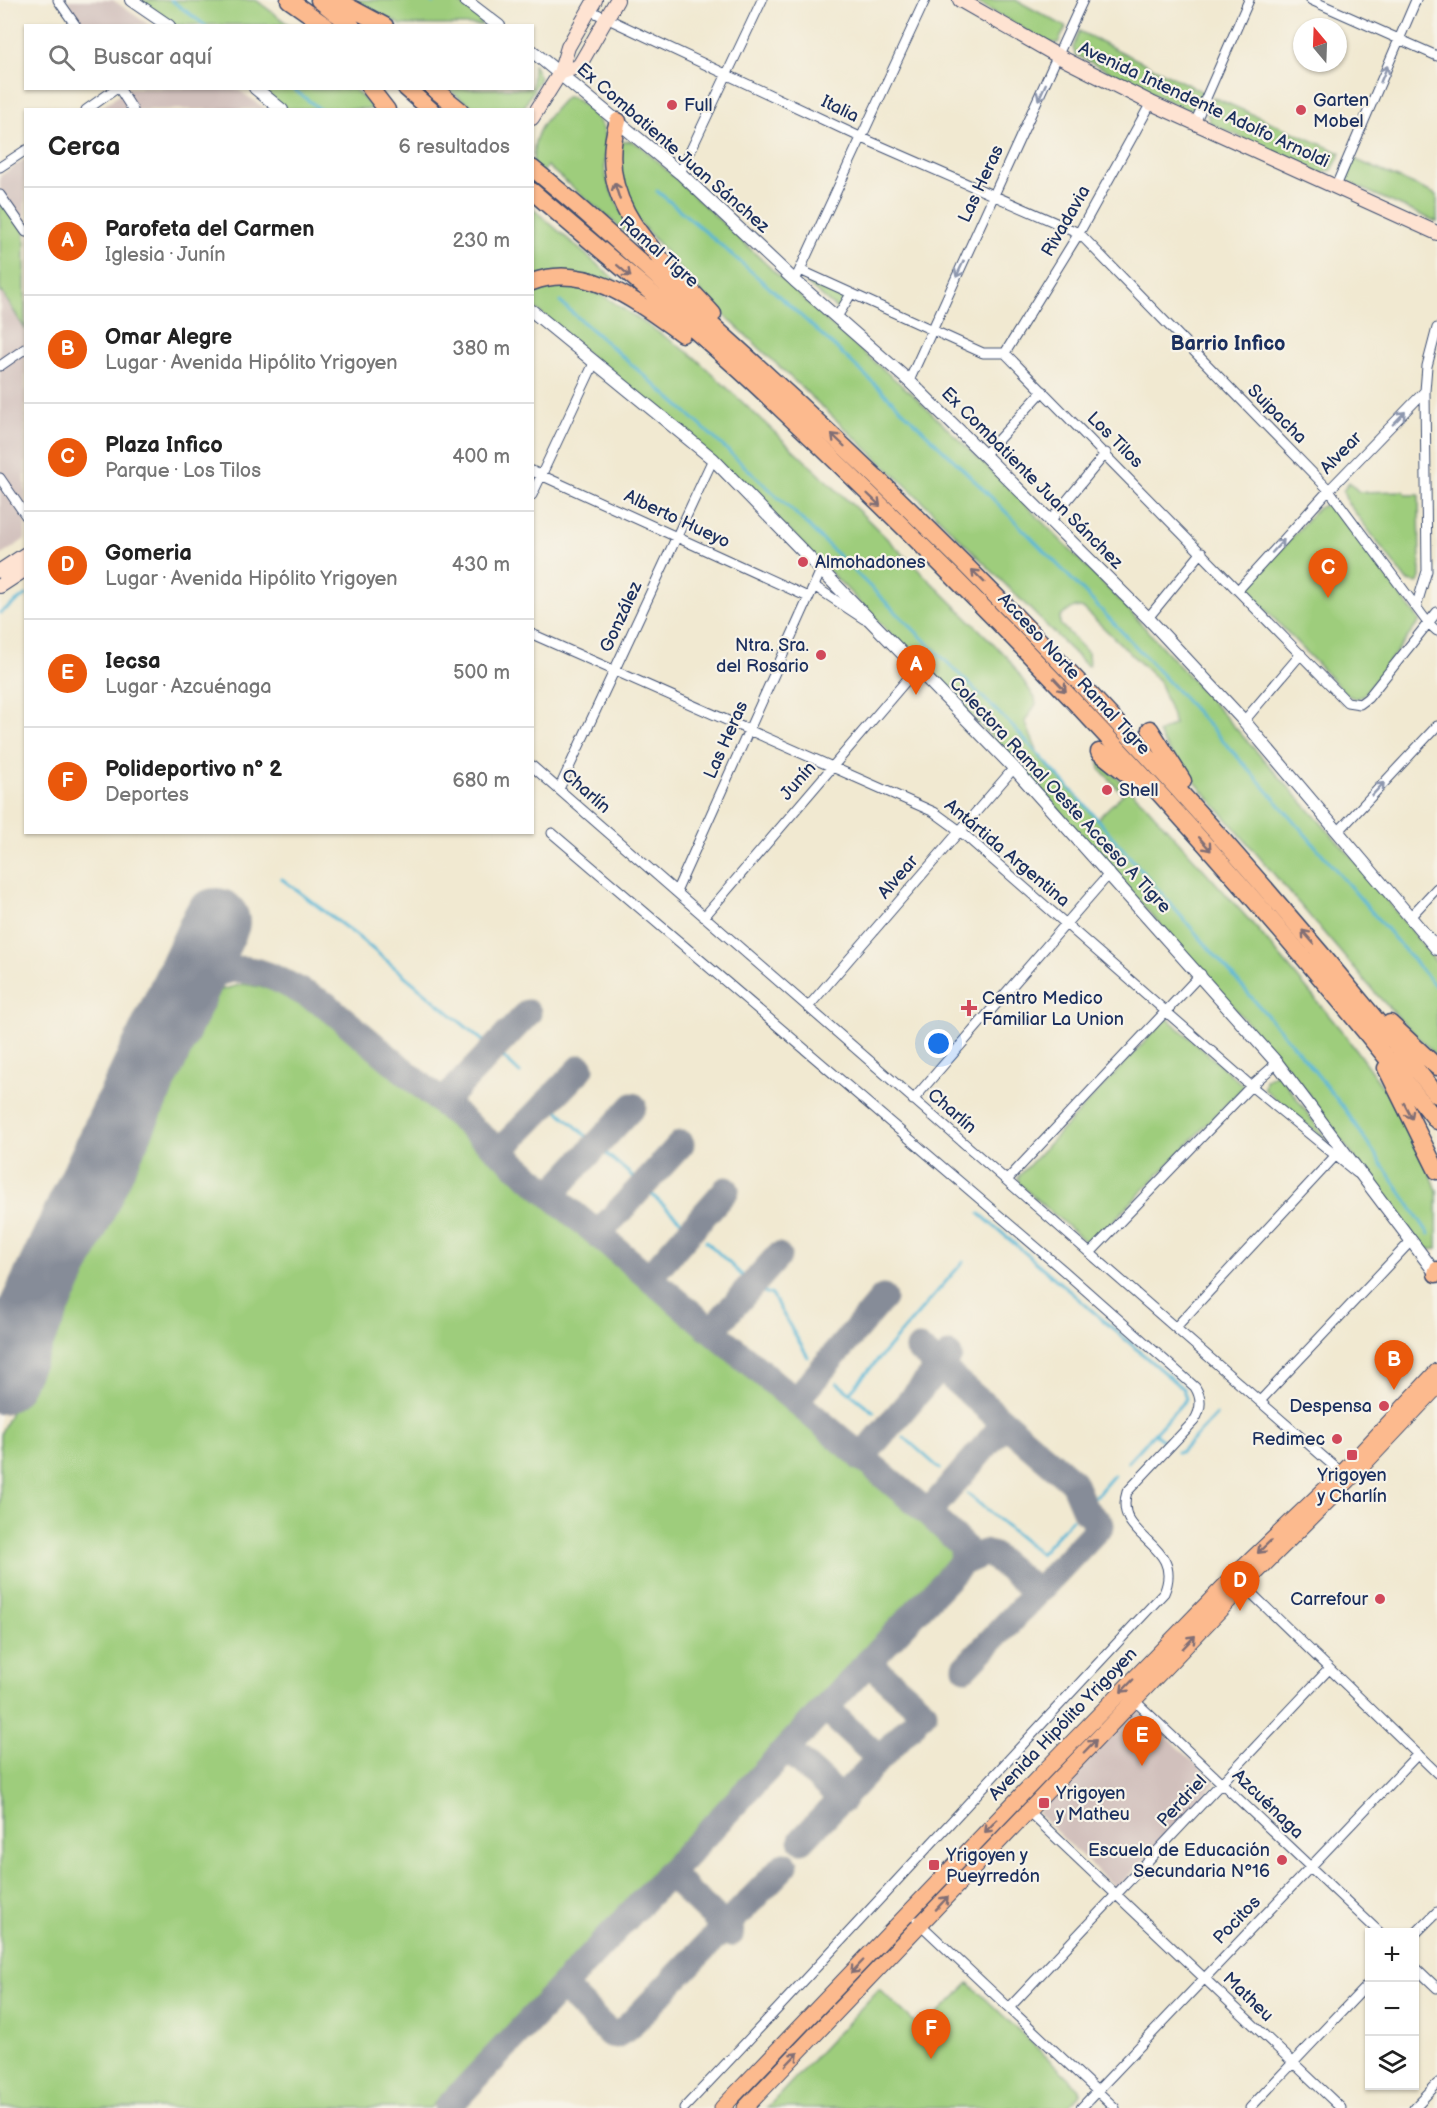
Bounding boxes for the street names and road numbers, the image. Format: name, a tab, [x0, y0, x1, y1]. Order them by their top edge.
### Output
street label: Avenida Intendente Adolfo Arnoldi	[1075, 38, 1333, 172]
street label: Ex Combatiente Juan Sánchez	[573, 59, 774, 238]
street label: Italia	[818, 91, 862, 127]
street label: Las Heras	[954, 142, 1008, 226]
street label: Rivadavia	[1037, 182, 1095, 260]
street label: Ramal Tigre	[615, 212, 703, 292]
street label: Suipacha	[1243, 380, 1311, 448]
street label: Ex Combatiente Juan Sánchez	[937, 383, 1127, 573]
street label: Los Tilos	[1083, 408, 1147, 472]
street label: Alvear	[1316, 427, 1367, 479]
street label: Alberto Hueyo	[621, 485, 733, 553]
street label: González	[596, 578, 647, 656]
street label: Acceso Norte Ramal Tigre	[994, 589, 1155, 759]
street label: Colectora Ramal Oeste Acceso A Tigre	[945, 673, 1175, 918]
street label: Las Heras	[700, 698, 752, 782]
street label: Junín	[776, 758, 820, 804]
street label: Charlín	[557, 764, 615, 818]
street label: Antártida Argentina	[940, 795, 1074, 911]
street label: Alvear	[873, 851, 923, 903]
street label: Charlín	[923, 1084, 981, 1138]
street label: Avenida Hipólito Yrigoyen	[985, 1643, 1141, 1805]
street label: Azcuénaga	[1228, 1765, 1308, 1843]
street label: Perdriel	[1153, 1771, 1211, 1831]
street label: Pocitos	[1209, 1892, 1265, 1948]
street label: Matheu	[1218, 1968, 1278, 2026]

